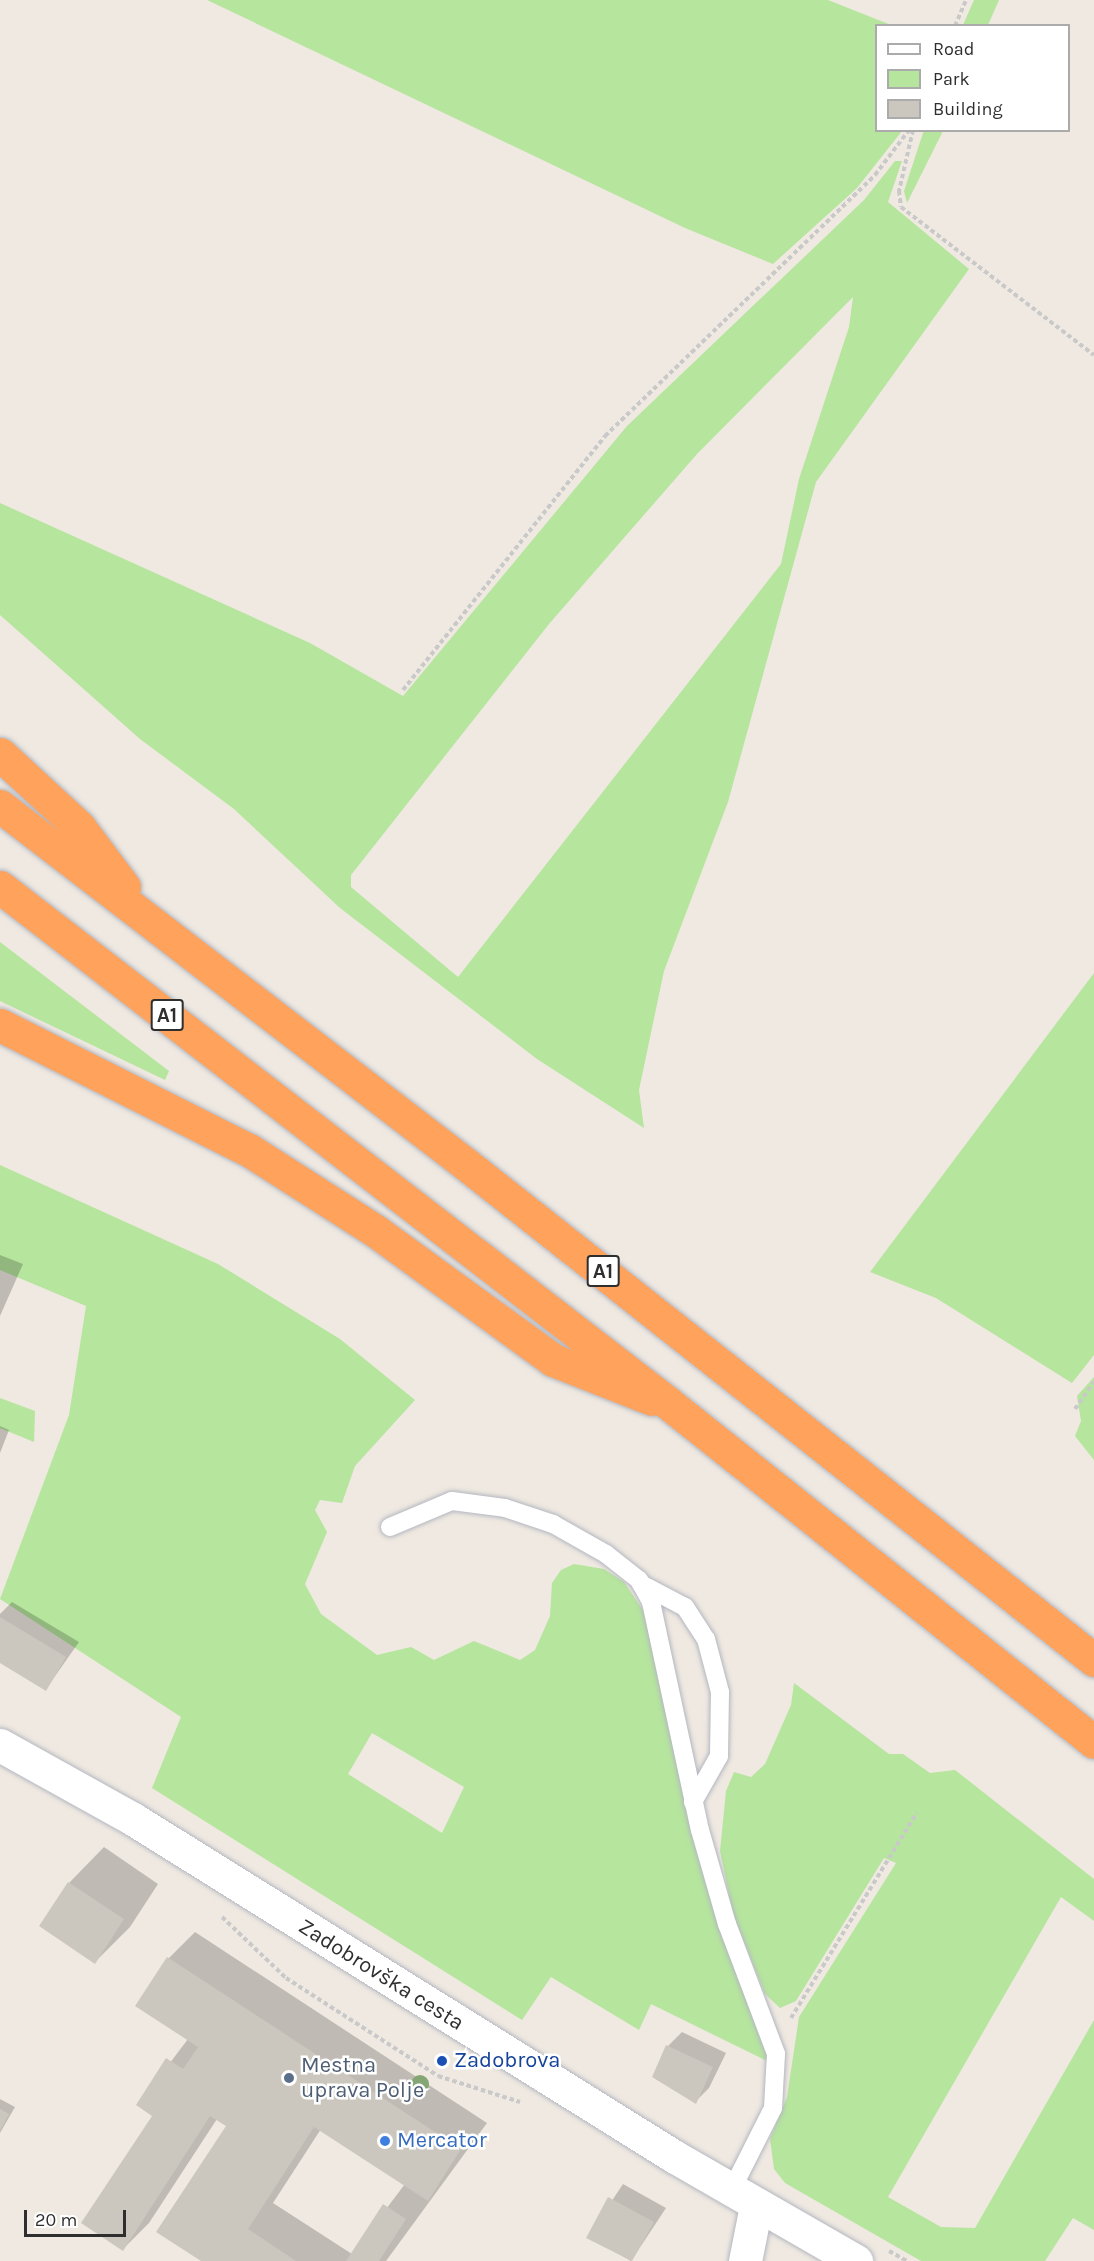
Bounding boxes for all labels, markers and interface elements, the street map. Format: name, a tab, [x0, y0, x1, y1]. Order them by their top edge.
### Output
legend	[875, 24, 1070, 132]
text: Road	[933, 38, 974, 60]
text: Park	[933, 68, 970, 90]
text: Building	[933, 98, 1003, 120]
road number: A1	[150, 997, 184, 1033]
road number: A1	[586, 1253, 620, 1289]
street label: Zadobrovška cesta	[293, 1913, 469, 2037]
place label: Zadobrova	[454, 2048, 560, 2074]
place label: Mestna uprava Polje	[301, 2052, 424, 2104]
marker: Zadobrova	[435, 2054, 449, 2068]
marker: Mestna uprava Polje	[282, 2071, 296, 2085]
place label: Mercator	[397, 2128, 487, 2154]
marker: Mercator	[378, 2134, 392, 2148]
scale bar	[27, 2198, 129, 2236]
text: 20 m	[35, 2209, 77, 2231]

